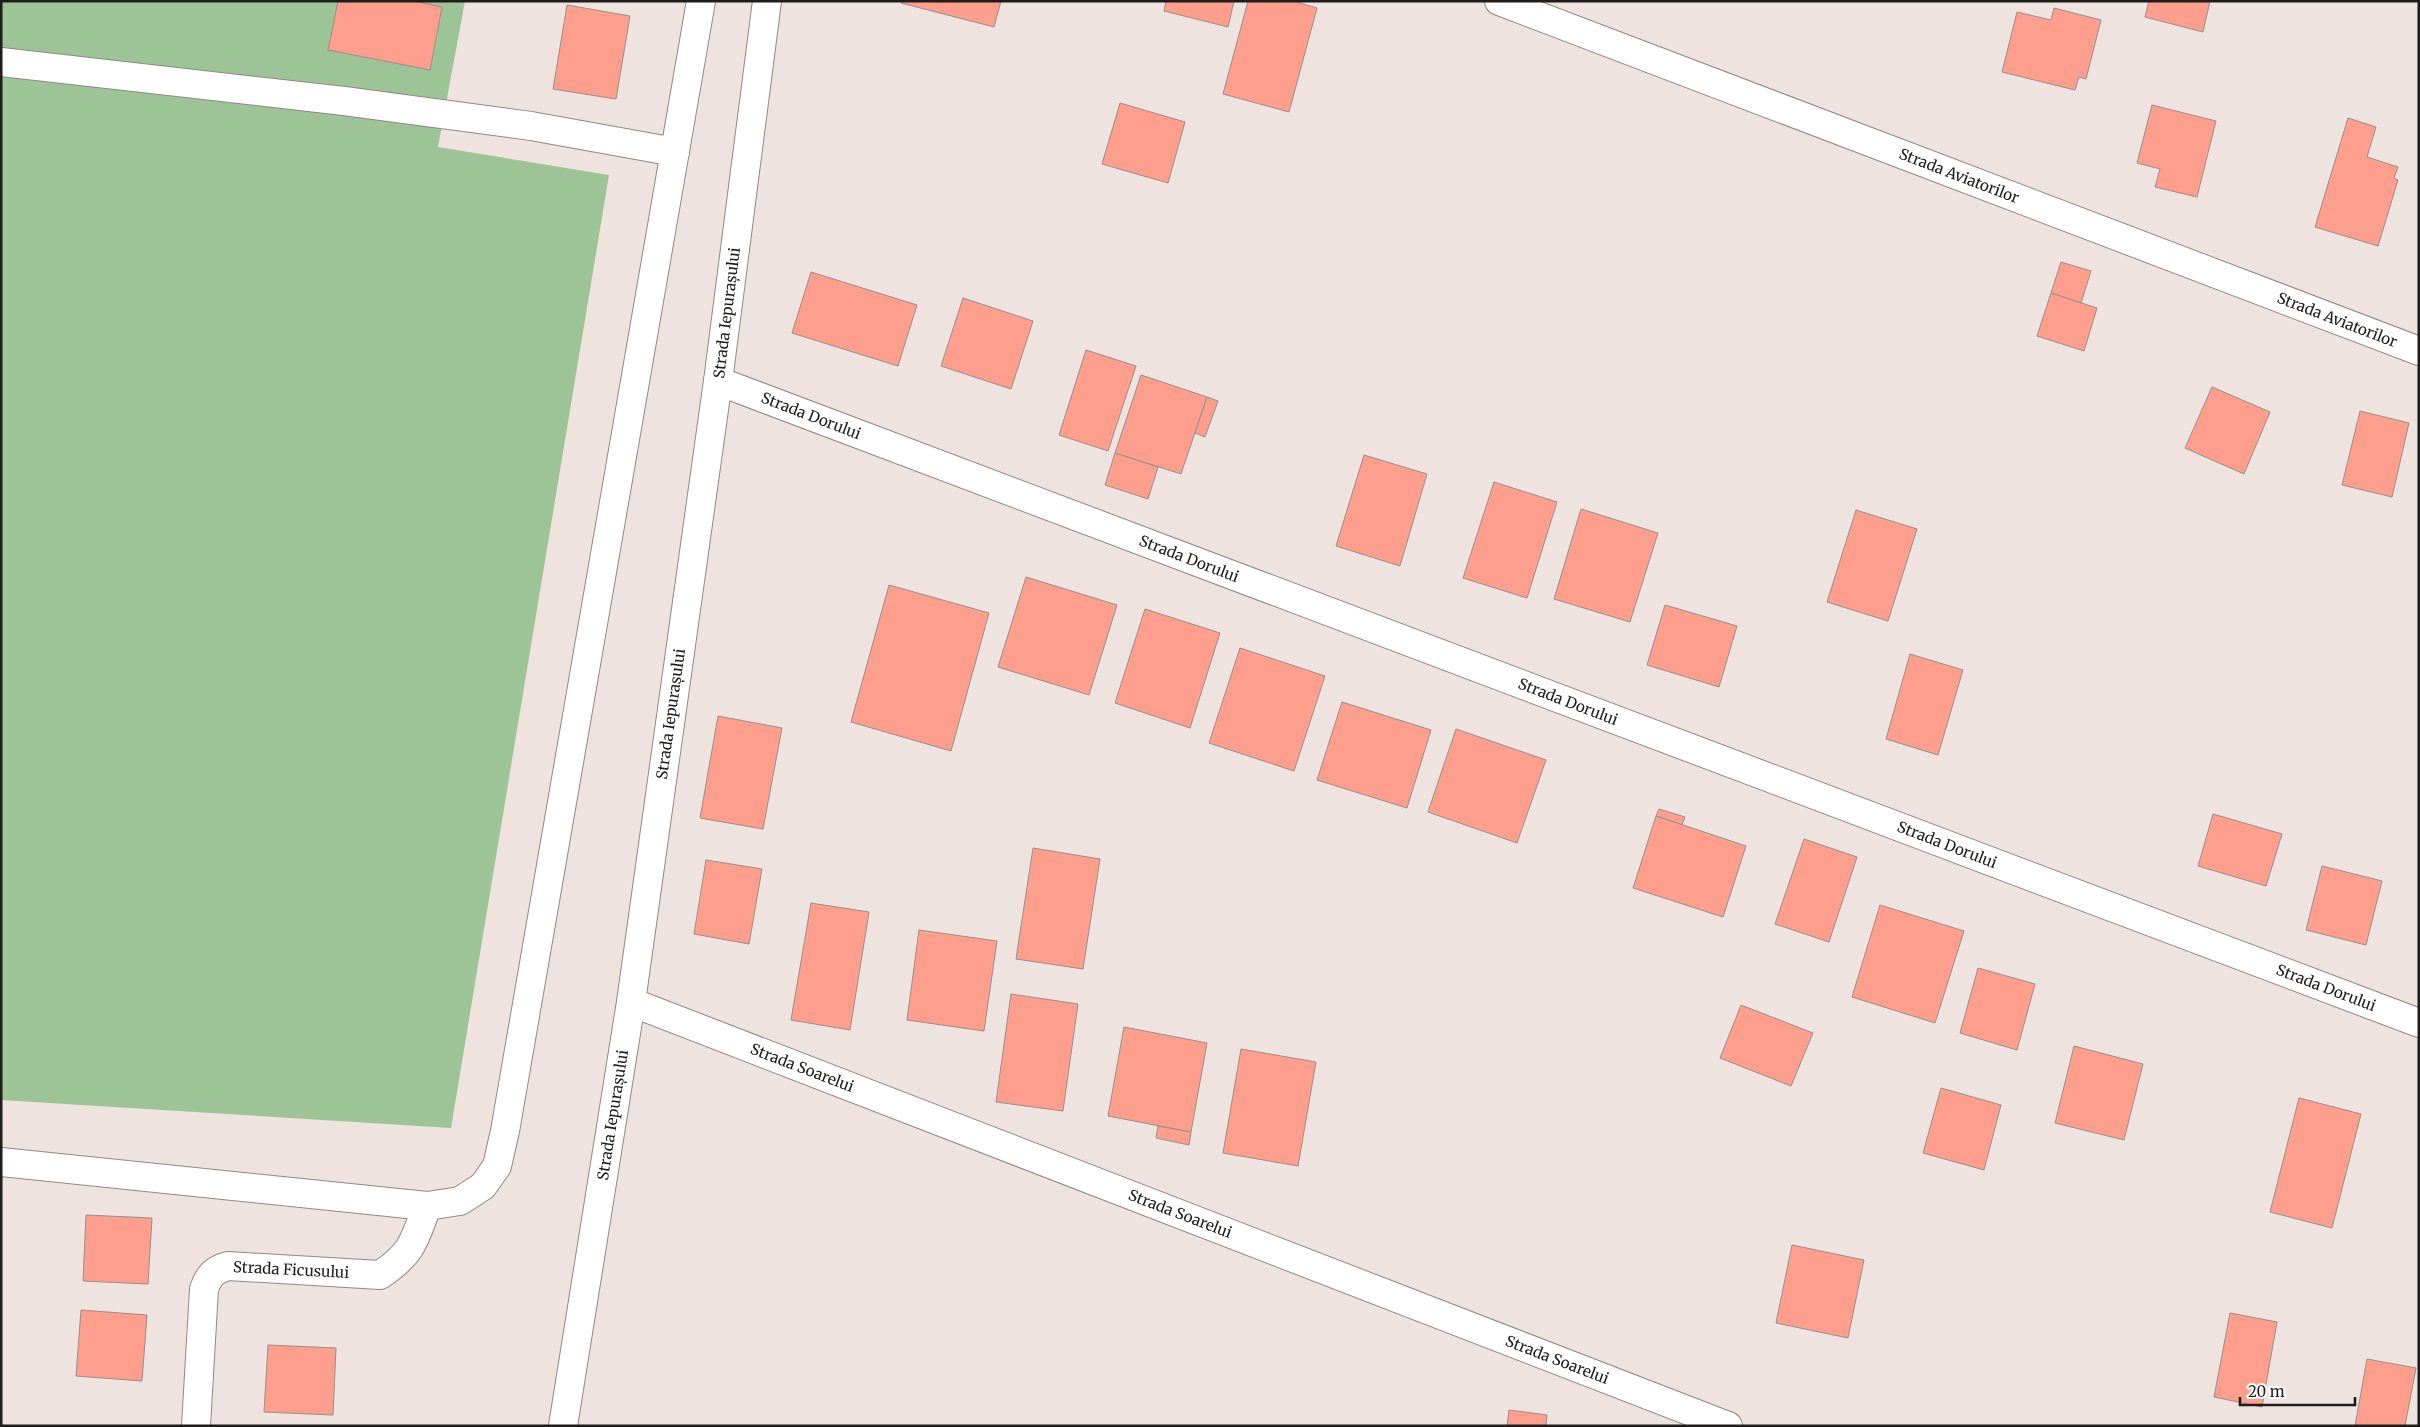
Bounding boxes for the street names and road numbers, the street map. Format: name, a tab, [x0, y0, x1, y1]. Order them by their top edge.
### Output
street label: Strada Aviatorilor	[1896, 144, 2022, 207]
street label: Strada Iepurașului	[709, 246, 745, 380]
street label: Strada Aviatorilor	[2274, 288, 2400, 351]
street label: Strada Dorului	[759, 388, 864, 443]
street label: Strada Dorului	[1137, 531, 1242, 586]
street label: Strada Iepurașului	[652, 647, 690, 781]
street label: Strada Dorului	[1516, 674, 1621, 729]
street label: Strada Dorului	[1895, 817, 2000, 872]
street label: Strada Dorului	[2274, 960, 2379, 1015]
street label: Strada Soarelui	[748, 1039, 857, 1096]
street label: Strada Iepurașului	[593, 1048, 633, 1182]
street label: Strada Soarelui	[1126, 1185, 1235, 1242]
street label: Strada Ficusului	[232, 1257, 350, 1282]
street label: Strada Soarelui	[1503, 1331, 1612, 1388]

